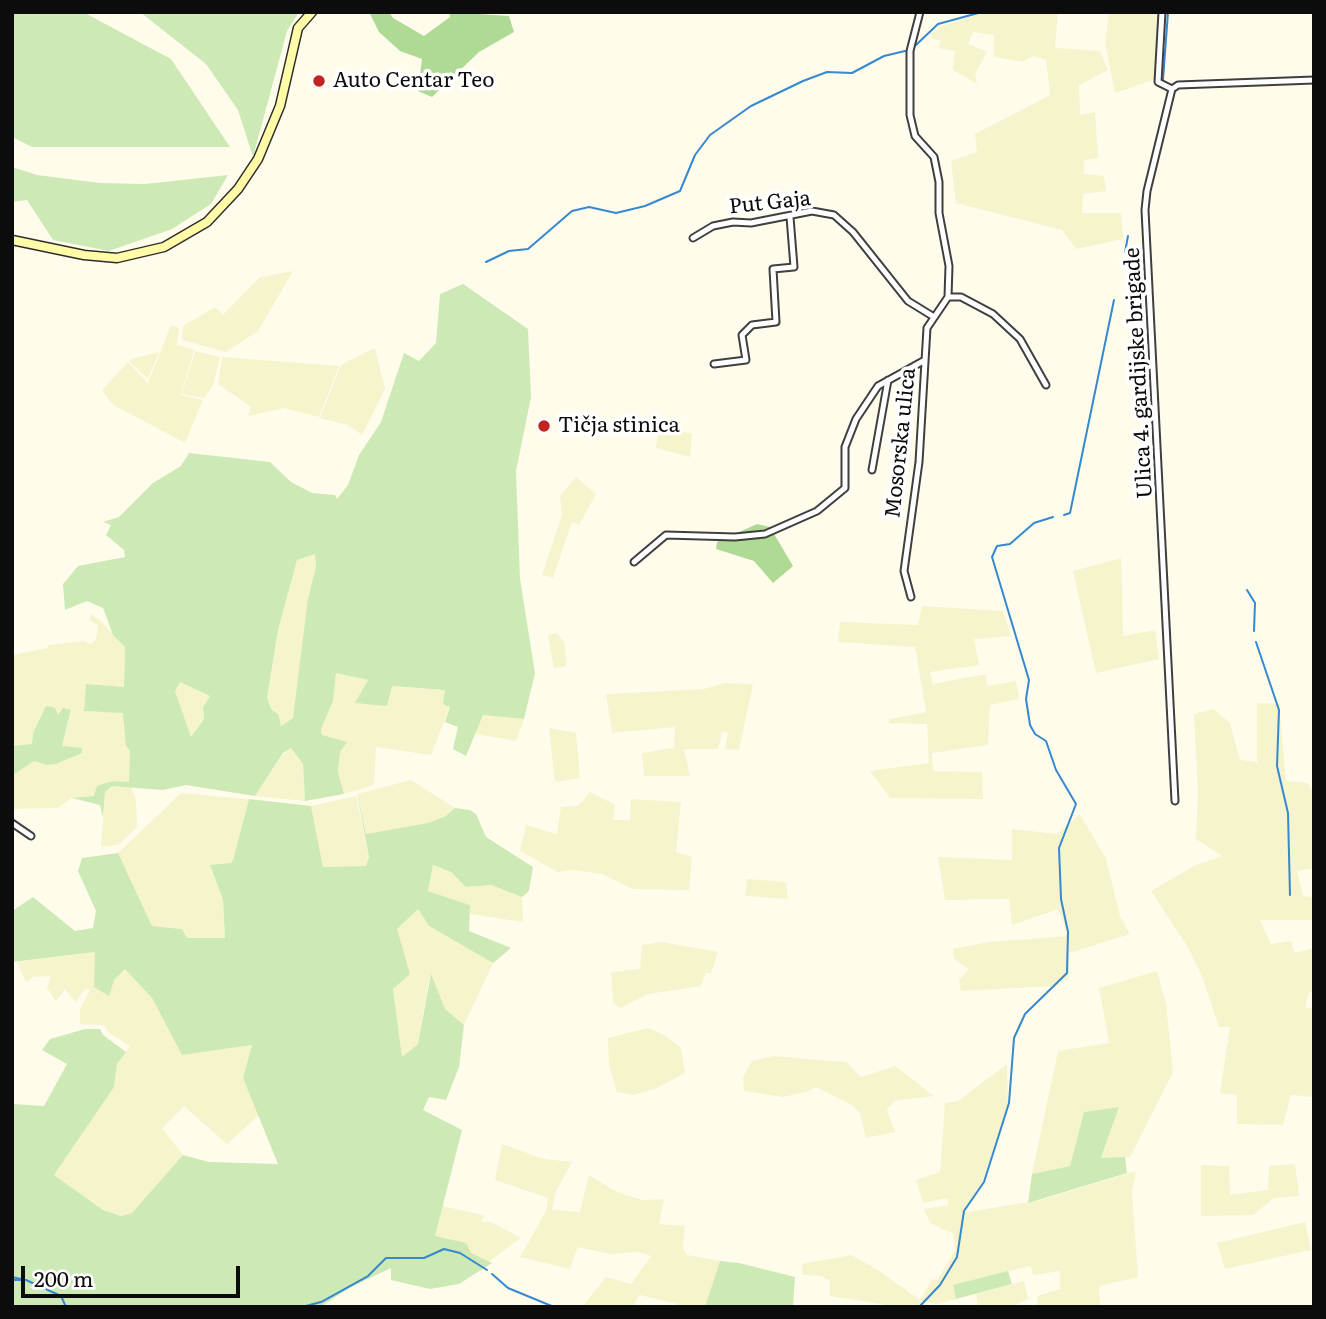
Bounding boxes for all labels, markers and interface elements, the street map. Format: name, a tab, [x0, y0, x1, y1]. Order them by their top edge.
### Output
place label: Auto Centar Teo	[333, 68, 495, 94]
marker: Auto Centar Teo	[311, 73, 327, 89]
street label: Put Gaja	[728, 186, 812, 220]
street label: Ulica 4. gardijske brigade	[1120, 247, 1158, 499]
street label: Mosorska ulica	[881, 367, 921, 519]
place label: Tičja stinica	[558, 413, 680, 439]
marker: Tičja stinica	[536, 418, 552, 434]
scale bar	[24, 1252, 243, 1296]
text: 200 m	[34, 1262, 94, 1293]

